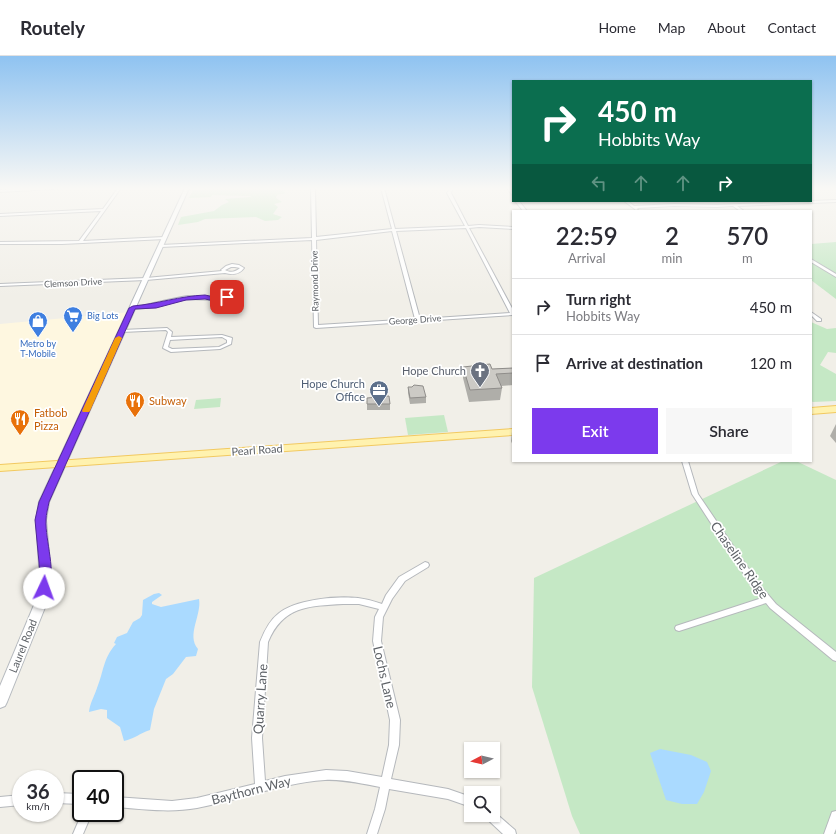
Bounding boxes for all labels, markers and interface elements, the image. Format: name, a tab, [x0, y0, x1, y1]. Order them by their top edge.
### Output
text: Routely	[20, 16, 85, 39]
text: Home	[598, 19, 636, 36]
text: Map	[658, 19, 685, 36]
text: About	[707, 19, 745, 36]
text: Contact	[767, 19, 816, 36]
text: 450 m	[598, 94, 677, 128]
icon: right	[532, 96, 584, 148]
text: Hobbits Way	[598, 128, 700, 150]
icon: left	[588, 172, 610, 194]
icon: ahead	[630, 172, 652, 194]
icon: ahead	[672, 172, 694, 194]
icon: right	[714, 172, 736, 194]
text: 22:59	[556, 221, 618, 250]
text: 2	[665, 221, 679, 250]
text: 570	[726, 221, 768, 250]
street label: Raymond Drive	[308, 250, 321, 312]
text: Arrival	[568, 250, 605, 266]
text: min	[661, 250, 683, 266]
text: m	[742, 250, 753, 266]
street label: Clemson Drive	[44, 275, 103, 290]
pin	[210, 280, 244, 314]
icon: arrive	[216, 286, 238, 308]
text: Turn right	[566, 290, 631, 308]
icon: right	[532, 296, 554, 318]
text: 450 m	[750, 298, 792, 316]
supermarket icon: Big Lots	[62, 305, 84, 333]
text: Hobbits Way	[566, 308, 640, 324]
shop icon: Metro by T-Mobile	[27, 310, 49, 338]
place label: Big Lots	[87, 310, 118, 321]
street label: George Drive	[388, 312, 442, 327]
place label: Metro by T-Mobile	[20, 338, 56, 359]
icon: arrive	[532, 352, 554, 374]
text: Arrive at destination	[566, 354, 703, 372]
text: 120 m	[750, 354, 792, 372]
church icon: Hope Church	[469, 360, 491, 388]
place label: Hope Church	[402, 364, 466, 377]
place label: Hope Church Office	[301, 377, 365, 403]
office icon: Hope Church Office	[368, 379, 390, 407]
restaurant icon: Subway	[124, 390, 146, 418]
place label: Subway	[149, 394, 187, 407]
place label: Fatbob Pizza	[34, 406, 67, 432]
restaurant icon: Fatbob Pizza	[9, 408, 31, 436]
button: Exit	[532, 408, 658, 454]
button: Share	[666, 408, 792, 454]
street label: Pearl Road	[231, 441, 283, 458]
street label: Chaseline Ridge	[707, 518, 773, 602]
position arrow	[23, 567, 65, 609]
street label: Laurel Road	[6, 617, 39, 675]
street label: Lochs Lane	[370, 644, 400, 710]
street label: Quarry Lane	[250, 663, 270, 735]
north arrow	[464, 742, 500, 778]
map controls	[464, 742, 500, 822]
speed limit sign: 40	[72, 770, 124, 822]
street label: Baythorn Way	[210, 772, 293, 808]
text: 36	[26, 779, 50, 803]
button: search	[464, 786, 500, 822]
text: km/h	[26, 800, 50, 812]

